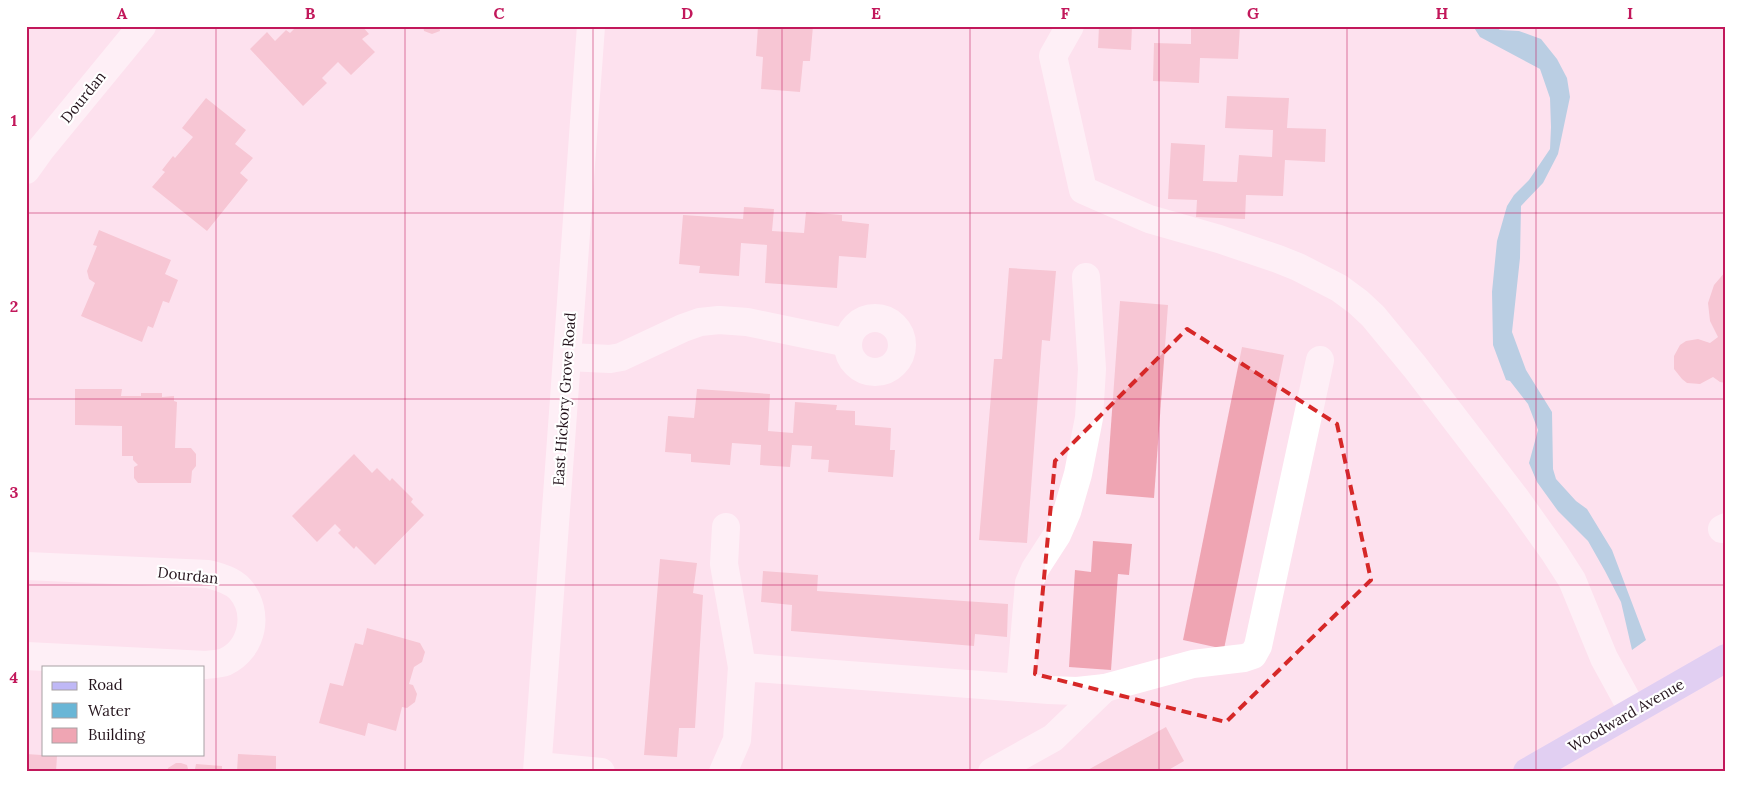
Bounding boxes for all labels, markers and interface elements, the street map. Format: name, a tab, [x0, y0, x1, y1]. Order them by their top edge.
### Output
text: A	[117, 3, 128, 23]
text: B	[305, 3, 316, 23]
text: C	[493, 3, 505, 23]
text: D	[681, 3, 693, 23]
text: E	[871, 3, 881, 23]
text: F	[1060, 3, 1070, 23]
text: G	[1247, 3, 1259, 23]
text: H	[1436, 3, 1449, 23]
text: I	[1627, 3, 1633, 23]
street label: Dourdan	[56, 67, 110, 127]
text: 1	[11, 110, 17, 130]
text: 2	[10, 296, 18, 316]
street label: East Hickory Grove Road	[548, 312, 580, 486]
text: 3	[10, 482, 19, 502]
street label: Dourdan	[157, 562, 219, 588]
legend	[42, 666, 205, 756]
text: 4	[10, 667, 19, 687]
street label: Woodward Avenue	[1565, 674, 1687, 756]
text: Road	[88, 675, 123, 694]
text: Water	[88, 701, 131, 720]
text: Building	[88, 725, 146, 744]

